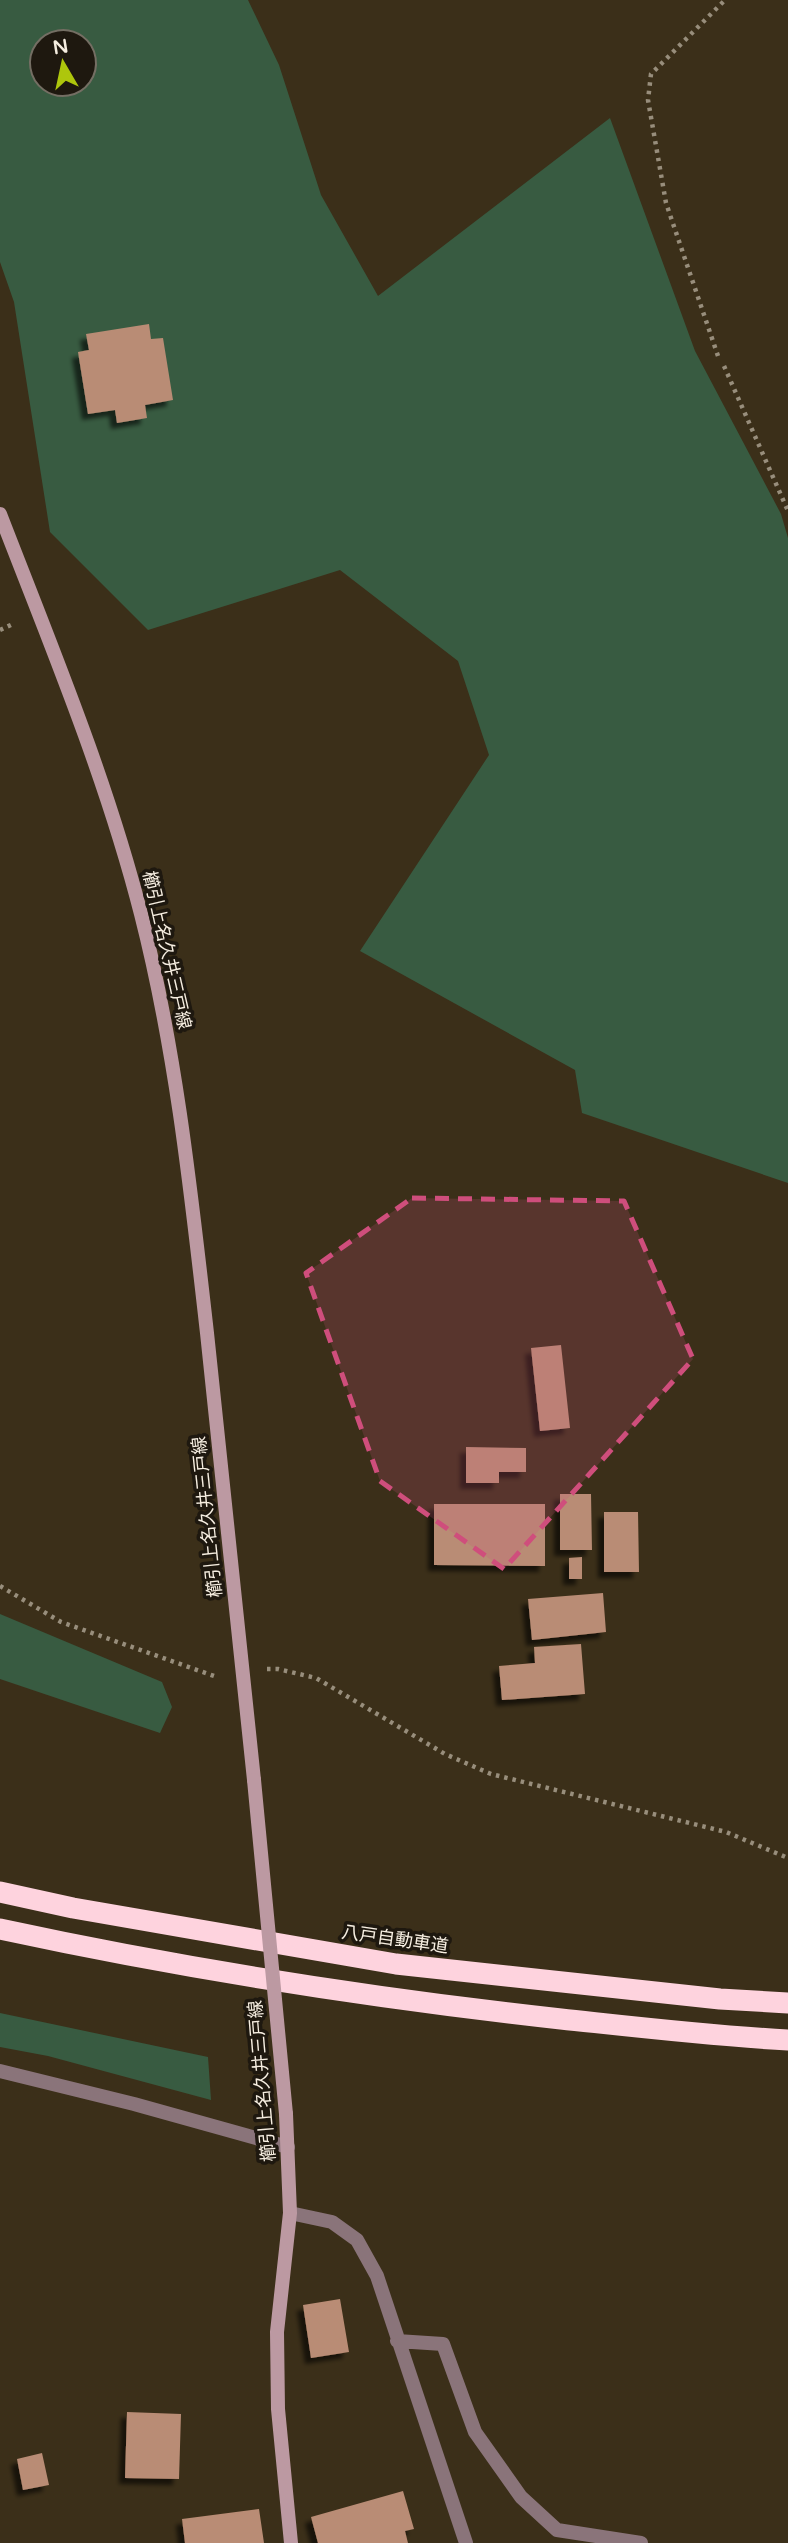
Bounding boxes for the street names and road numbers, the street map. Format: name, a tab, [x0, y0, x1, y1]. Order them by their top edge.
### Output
street label: 櫛引上名久井三戸線	[138, 869, 196, 1031]
street label: 櫛引上名久井三戸線	[188, 1435, 226, 1599]
street label: 八戸自動車道	[340, 1921, 450, 1957]
street label: 櫛引上名久井三戸線	[244, 1999, 280, 2163]

